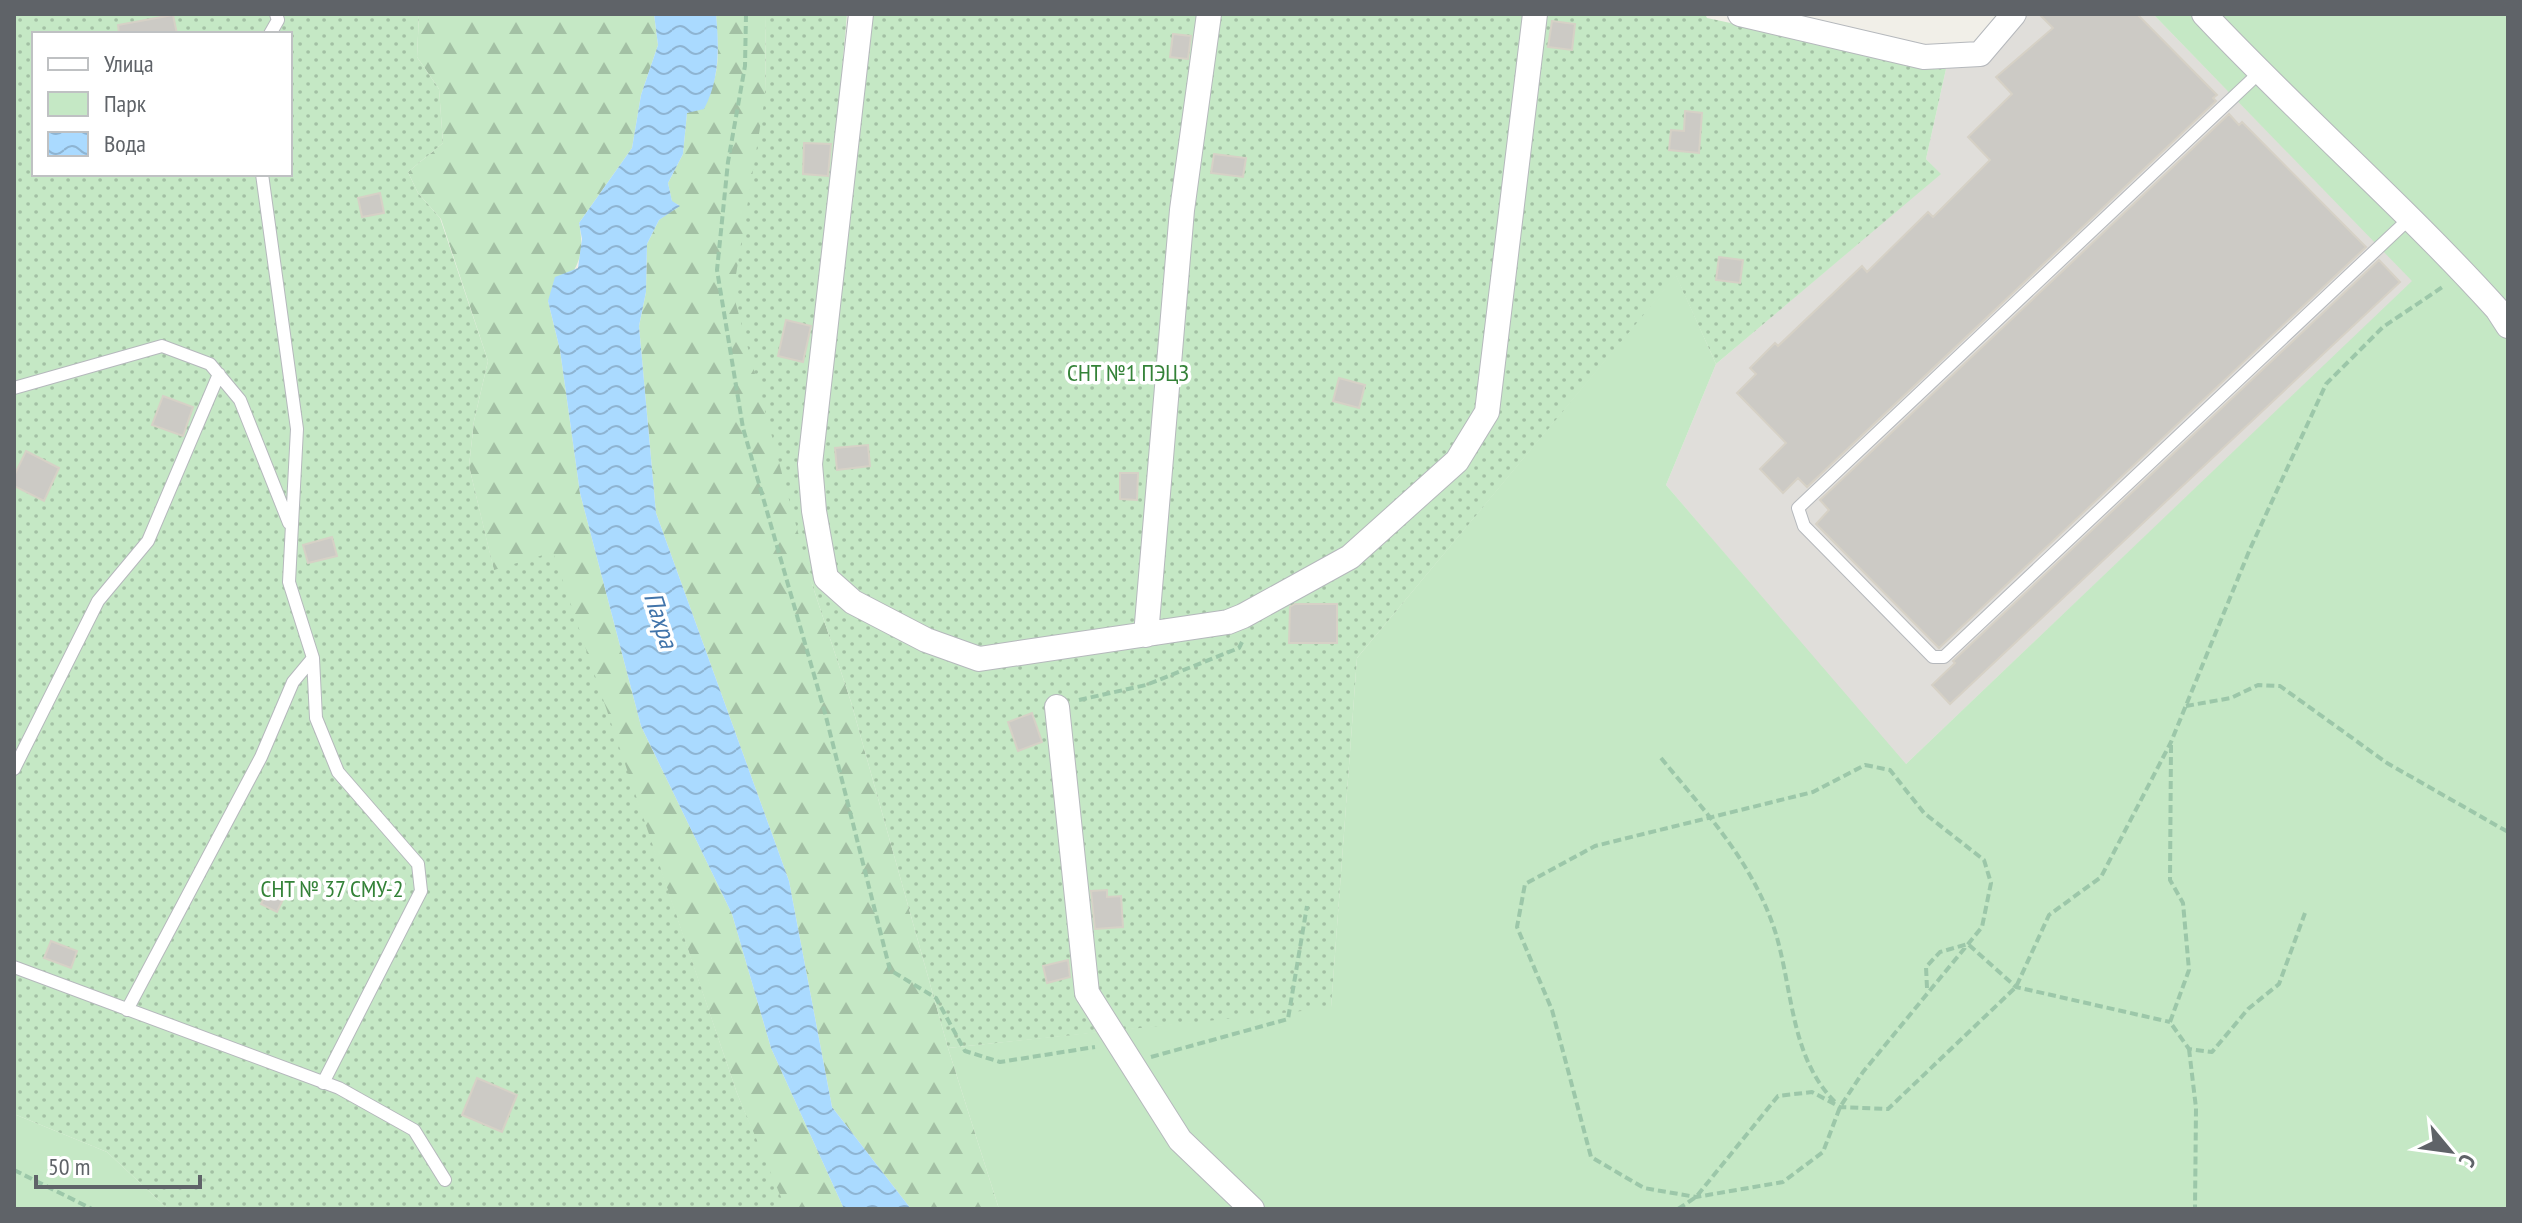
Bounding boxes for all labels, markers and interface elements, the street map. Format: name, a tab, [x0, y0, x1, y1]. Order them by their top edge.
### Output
legend	[32, 32, 292, 176]
text: Улица	[104, 48, 154, 79]
text: Парк	[104, 88, 147, 119]
text: Вода	[104, 128, 146, 159]
park label: СНТ №1 ПЭЦЗ	[1067, 357, 1189, 388]
water label: Пахра	[637, 588, 686, 653]
park label: СНТ № 37 СМУ-2	[260, 873, 404, 904]
north arrow	[2410, 1111, 2490, 1191]
scale bar	[36, 1139, 200, 1189]
text: С	[2453, 1150, 2482, 1172]
text: 50 m	[48, 1151, 90, 1182]

